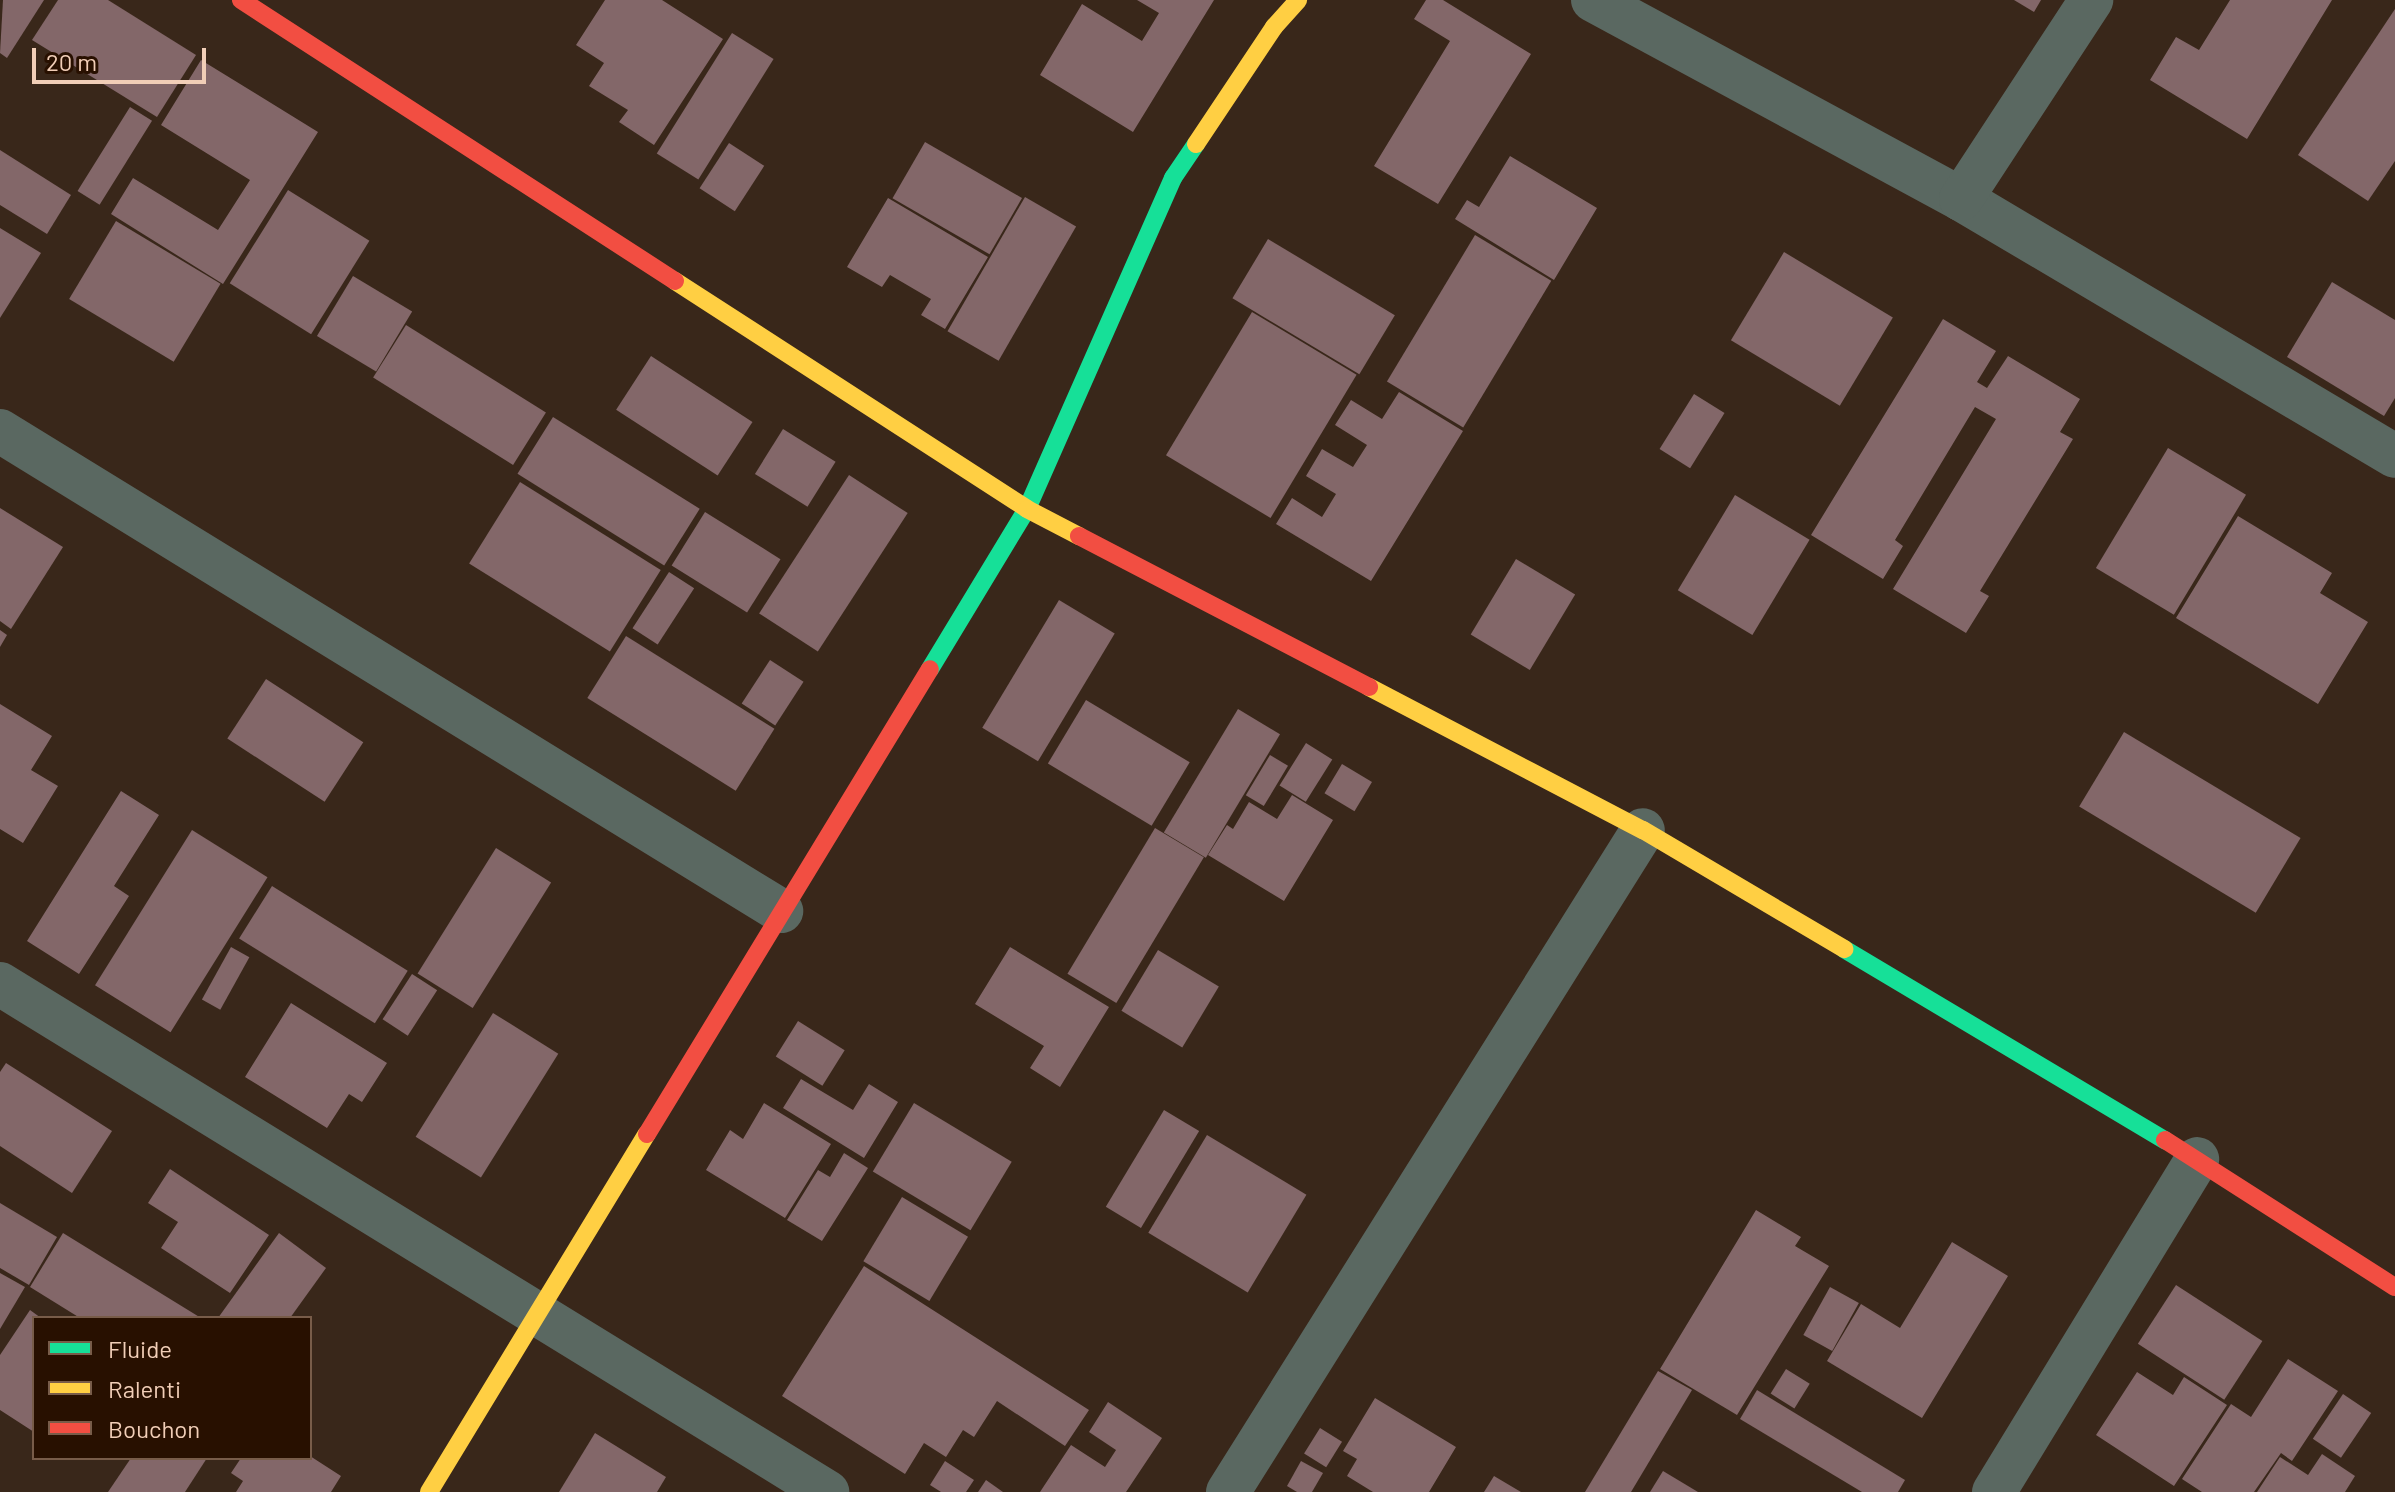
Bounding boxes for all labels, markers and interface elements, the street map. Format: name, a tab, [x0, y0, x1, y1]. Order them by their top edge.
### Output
scale bar	[36, 32, 210, 82]
text: 20 m	[46, 47, 97, 76]
legend	[32, 1316, 312, 1460]
text: Fluide	[108, 1334, 172, 1363]
text: Ralenti	[108, 1374, 181, 1403]
text: Bouchon	[108, 1414, 200, 1443]

